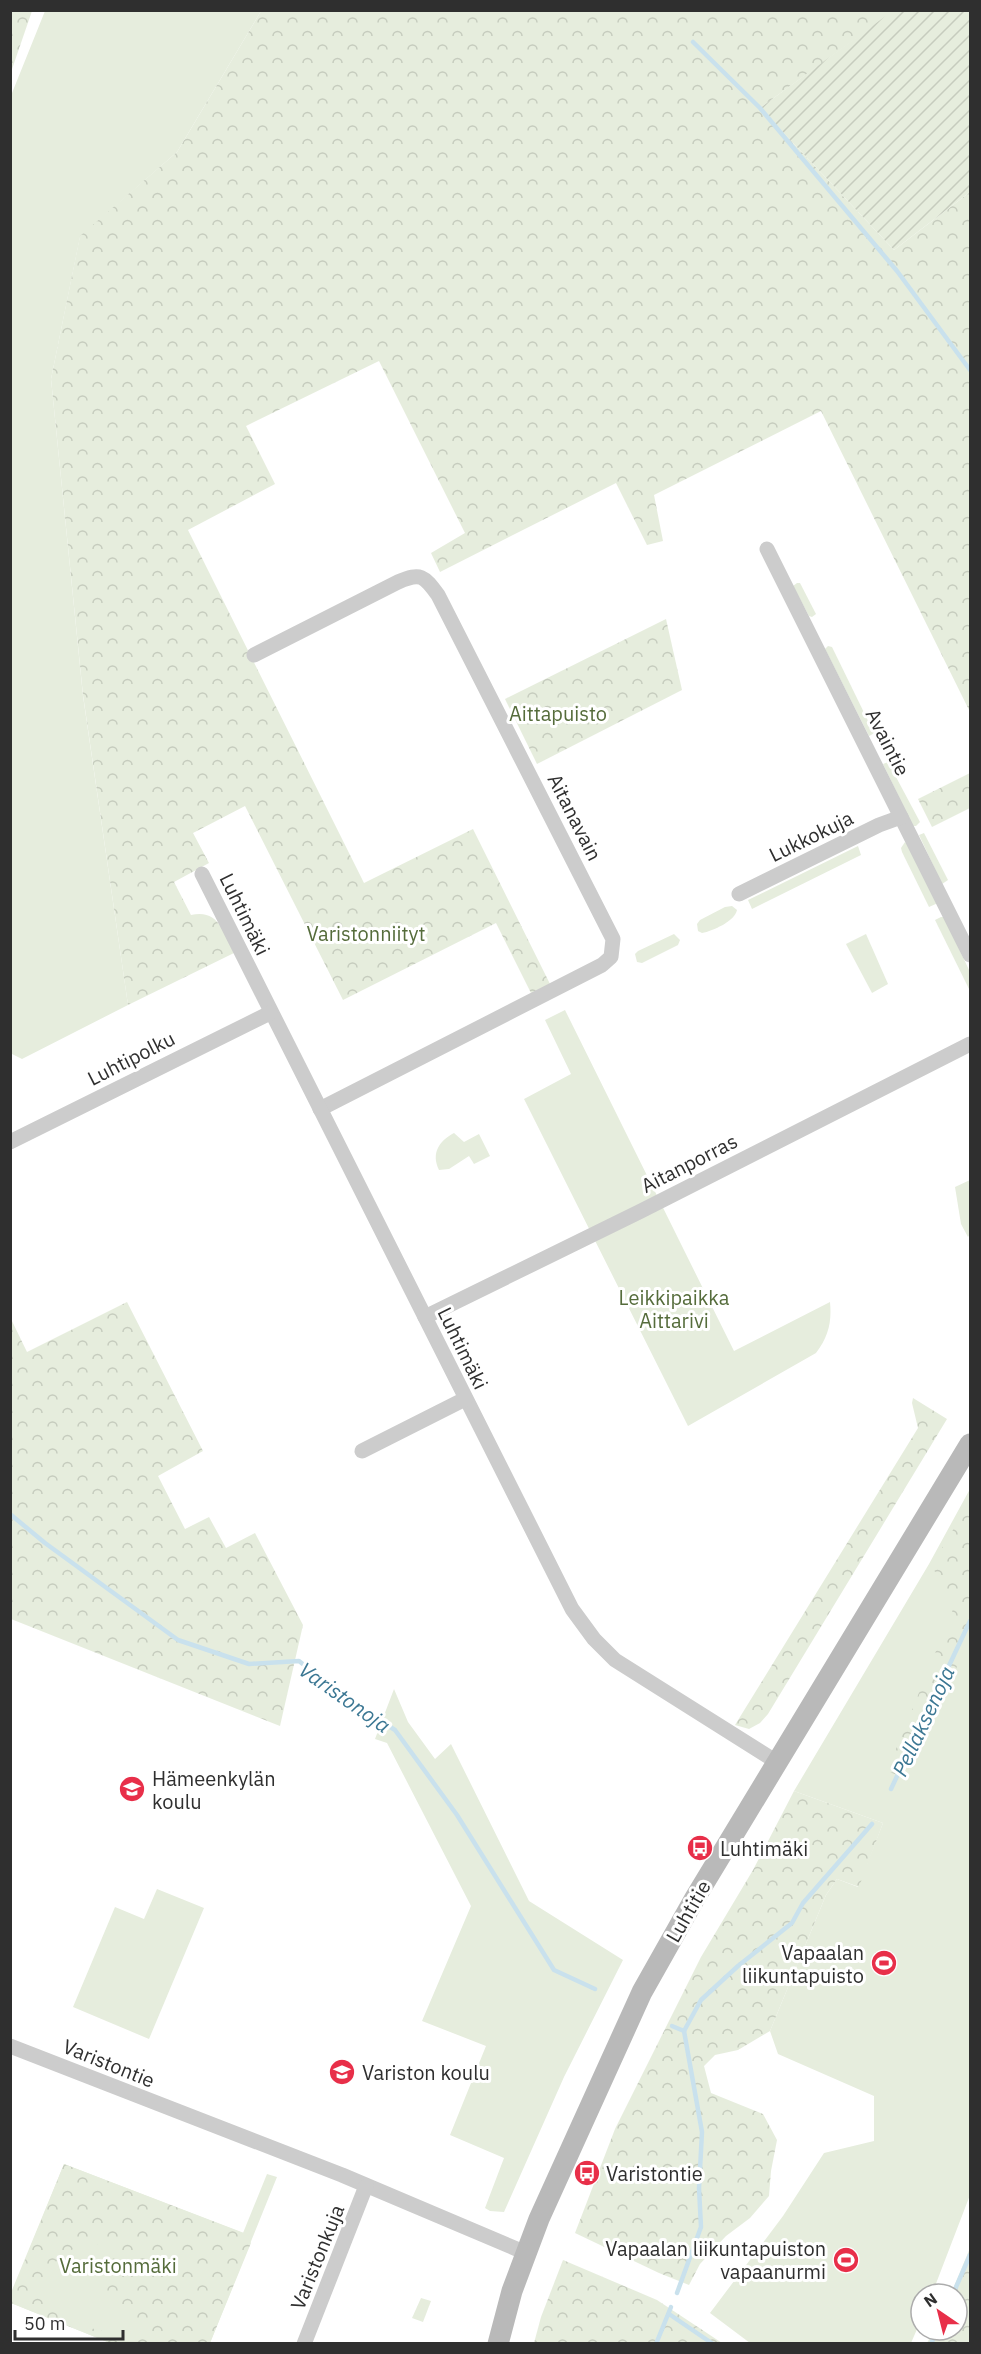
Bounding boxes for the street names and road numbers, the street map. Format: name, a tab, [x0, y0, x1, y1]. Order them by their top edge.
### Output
street label: Avaintie	[860, 704, 916, 780]
street label: Aitanavain	[542, 769, 608, 865]
street label: Lukkokuja	[764, 804, 858, 868]
street label: Luhtimäki	[214, 868, 276, 960]
street label: Luhtipolku	[83, 1025, 179, 1091]
street label: Aitanporras	[636, 1127, 742, 1199]
street label: Luhtimäki	[432, 1302, 494, 1394]
street label: Luhtitie	[659, 1875, 717, 1947]
street label: Varistontie	[59, 2032, 159, 2094]
street label: Varistonkuja	[284, 2200, 350, 2314]

